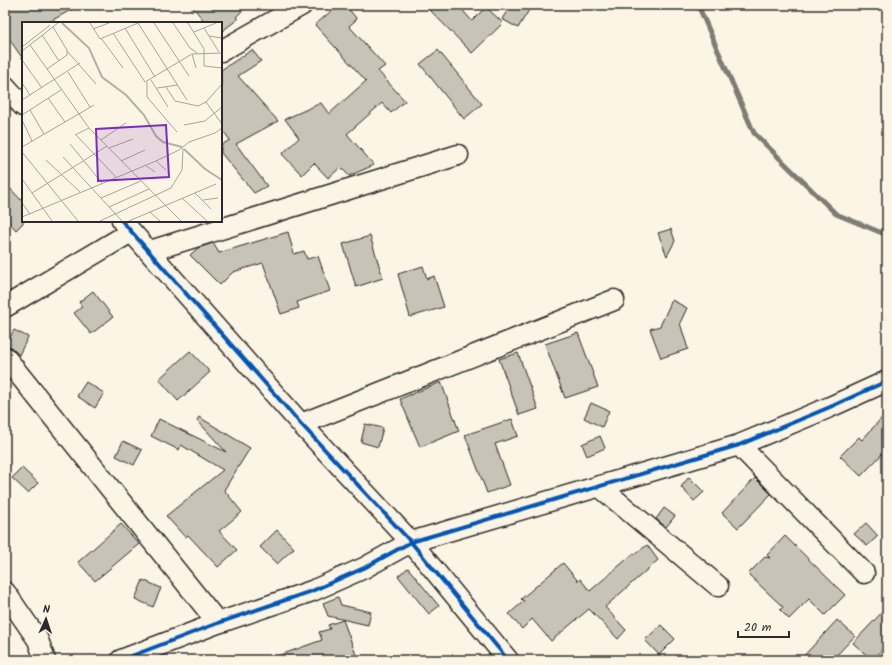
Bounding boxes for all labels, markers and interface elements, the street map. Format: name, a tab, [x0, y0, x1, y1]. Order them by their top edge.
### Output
inset map	[22, 22, 222, 222]
north arrow	[26, 599, 66, 639]
text: N	[43, 601, 50, 619]
scale bar	[738, 613, 789, 639]
text: 20 m	[744, 618, 772, 637]

